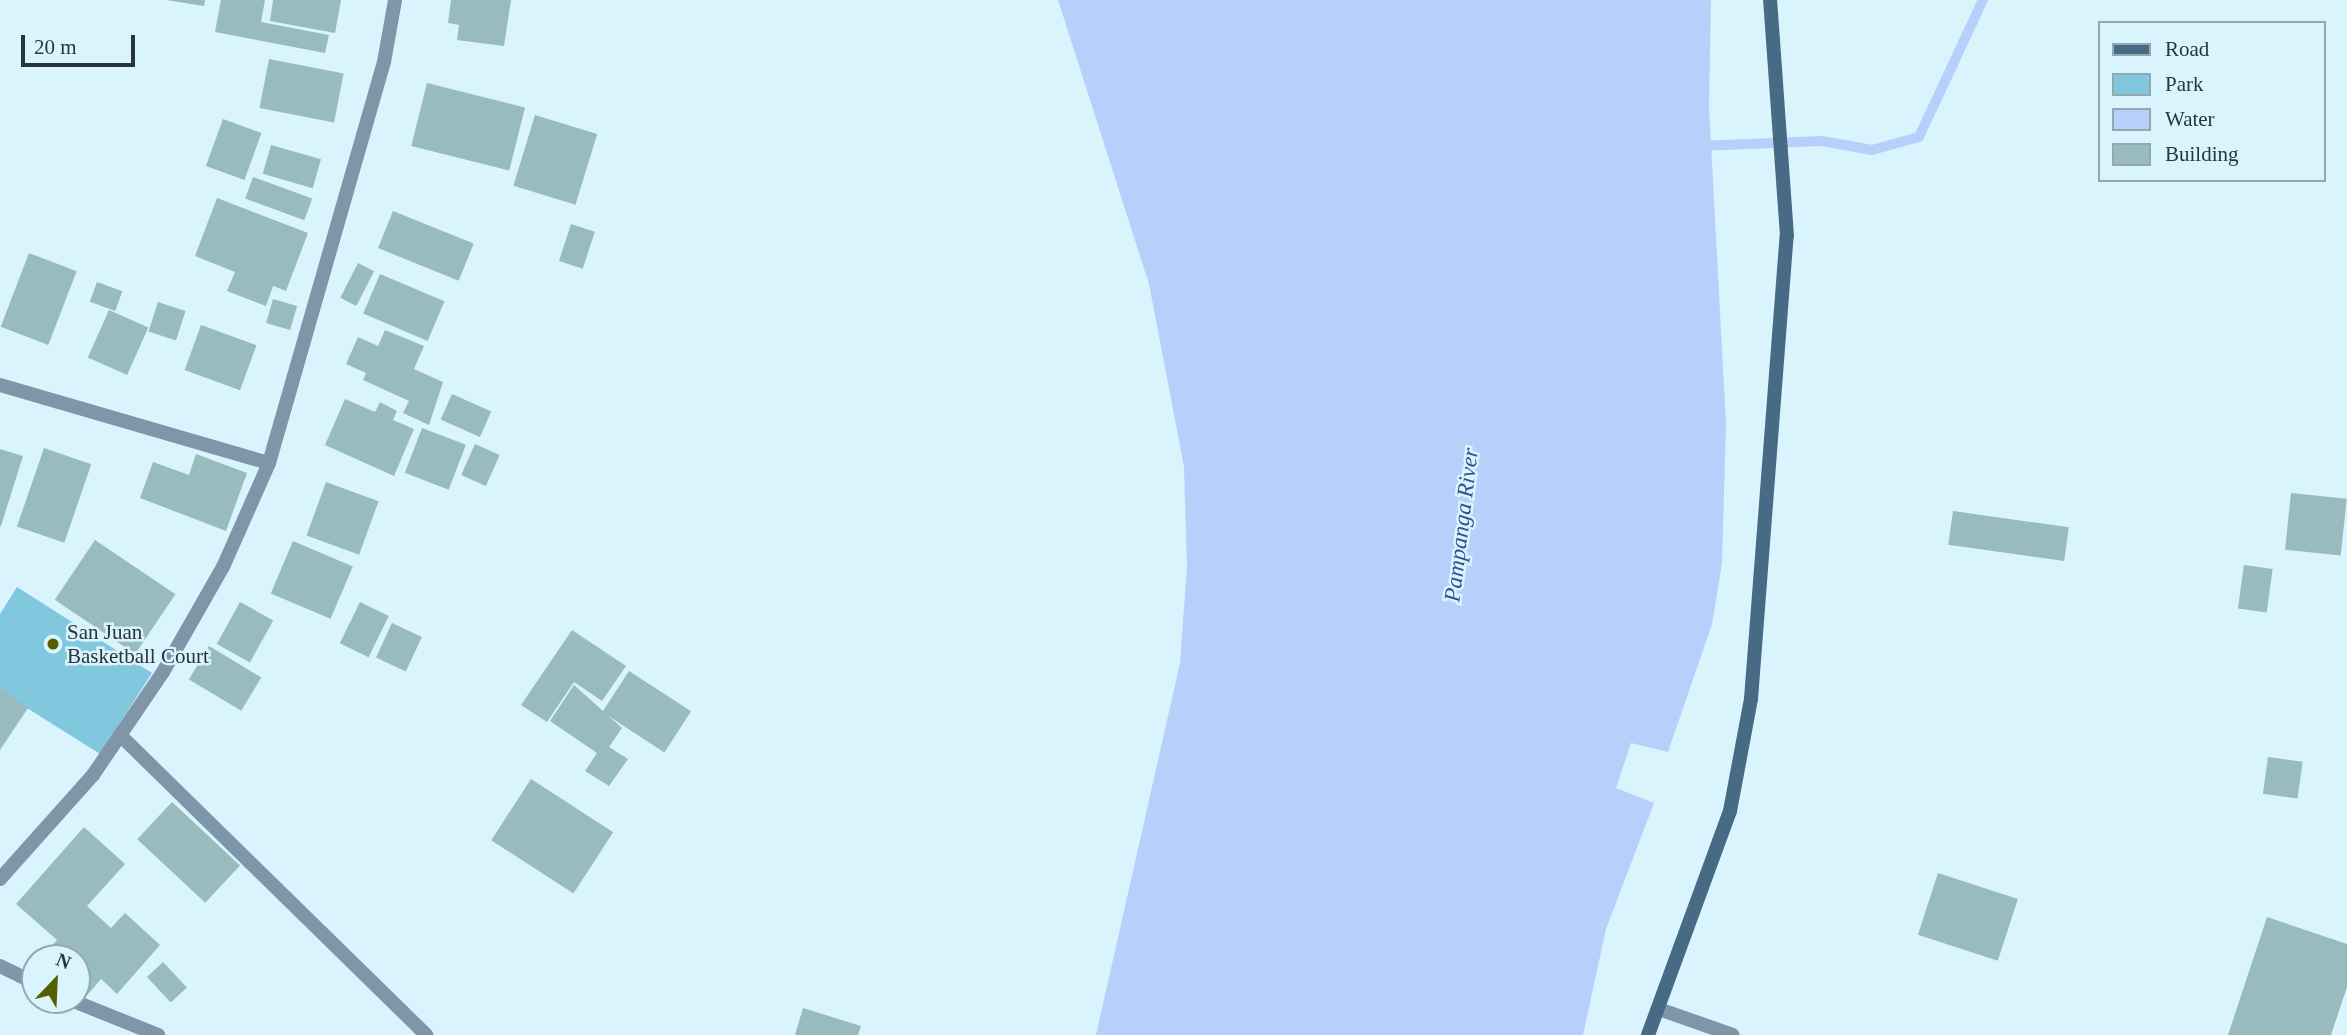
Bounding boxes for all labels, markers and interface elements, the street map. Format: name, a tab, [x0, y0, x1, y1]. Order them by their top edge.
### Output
scale bar	[24, 21, 138, 65]
legend	[2098, 21, 2326, 182]
text: 20 m	[34, 35, 77, 59]
text: Road	[2165, 37, 2209, 61]
text: Park	[2165, 72, 2204, 96]
text: Water	[2165, 107, 2215, 131]
text: Building	[2165, 142, 2239, 166]
water label: Pampanga River	[1439, 446, 1485, 604]
place label: San Juan Basketball Court	[67, 619, 209, 669]
marker: San Juan Basketball Court	[45, 636, 61, 652]
north arrow	[21, 944, 91, 1014]
text: N	[53, 949, 74, 973]

